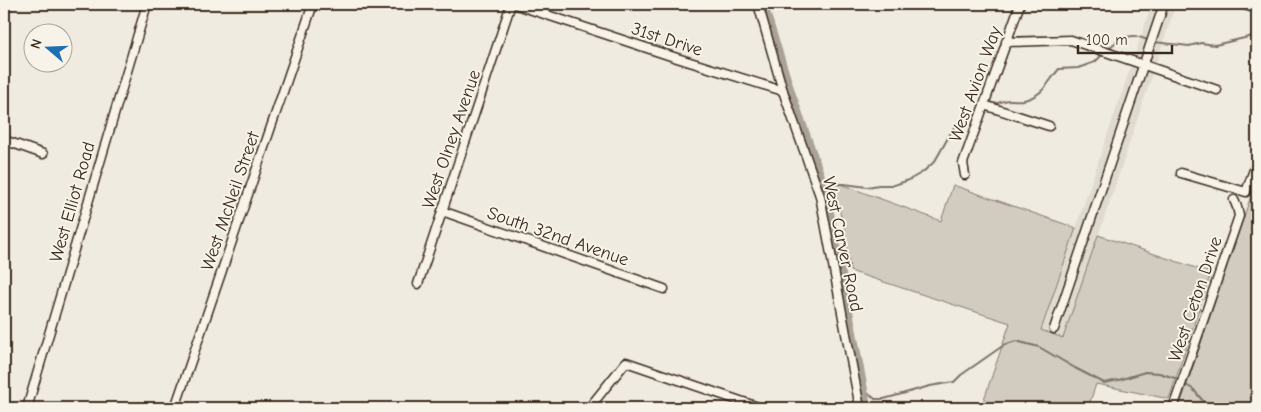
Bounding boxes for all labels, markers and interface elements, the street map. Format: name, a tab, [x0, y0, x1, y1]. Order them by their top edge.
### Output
street label: 31st Drive	[629, 18, 705, 61]
north arrow	[22, 22, 72, 72]
scale bar	[1078, 22, 1172, 54]
street label: West Avion Way	[945, 23, 1006, 145]
text: 100 m	[1086, 31, 1128, 49]
text: N	[27, 37, 46, 51]
street label: West Olney Avenue	[418, 67, 485, 211]
street label: West McNeil Street	[197, 128, 264, 274]
street label: West Elliot Road	[45, 140, 100, 265]
street label: West Carver Road	[818, 175, 867, 314]
street label: South 32nd Avenue	[484, 202, 631, 271]
street label: West Ceton Drive	[1164, 234, 1227, 364]

